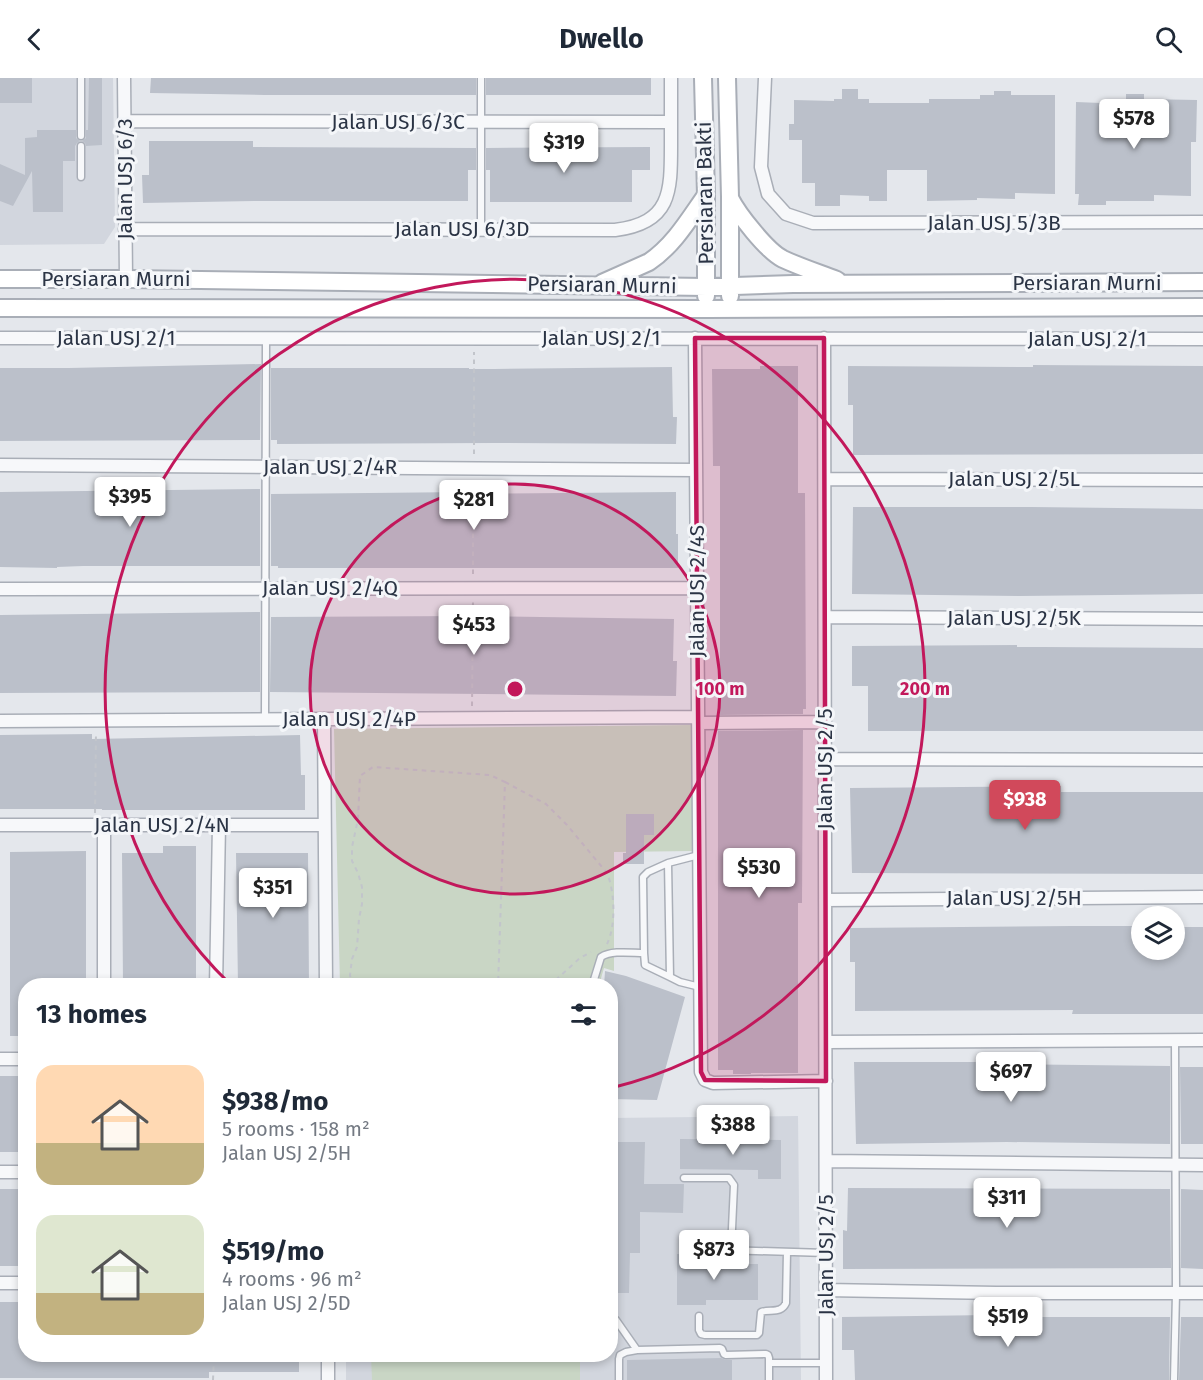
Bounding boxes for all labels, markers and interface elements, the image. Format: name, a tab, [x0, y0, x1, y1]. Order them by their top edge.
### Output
icon: back	[18, 23, 51, 56]
text: Dwello	[559, 23, 644, 55]
icon: search	[1152, 23, 1185, 56]
pin: $578	[1098, 99, 1170, 150]
text: $578	[1113, 106, 1155, 130]
street label: Jalan USJ 6/3C	[331, 109, 465, 135]
street label: Jalan USJ 6/3	[112, 118, 138, 240]
street label: Persiaran Bakti	[691, 121, 719, 265]
pin: $319	[528, 123, 600, 174]
text: $319	[543, 130, 585, 154]
street label: Jalan USJ 5/3B	[927, 210, 1061, 236]
street label: Jalan USJ 6/3D	[394, 216, 530, 242]
street label: Persiaran Murni	[41, 266, 191, 292]
street label: Persiaran Murni	[1012, 270, 1162, 296]
street label: Persiaran Murni	[527, 271, 677, 299]
street label: Jalan USJ 2/1	[56, 325, 176, 351]
street label: Jalan USJ 2/1	[541, 325, 661, 351]
street label: Jalan USJ 2/1	[1027, 326, 1147, 352]
street label: Jalan USJ 2/4R	[263, 454, 397, 480]
street label: Jalan USJ 2/5L	[948, 466, 1081, 492]
pin: $395	[94, 477, 166, 528]
pin: $281	[438, 480, 510, 531]
text: $395	[108, 484, 152, 508]
text: $281	[453, 487, 495, 511]
street label: Jalan USJ 2/4S	[684, 525, 710, 657]
street label: Jalan USJ 2/4Q	[262, 575, 398, 601]
pin: $453	[438, 605, 510, 656]
street label: Jalan USJ 2/5K	[947, 605, 1082, 631]
text: $453	[452, 612, 496, 636]
text: 100 m	[696, 678, 744, 700]
text: 200 m	[900, 678, 950, 700]
centre of rings	[505, 679, 525, 699]
street label: Jalan USJ 2/4P	[282, 706, 416, 732]
street label: Jalan USJ 2/5	[812, 708, 838, 830]
pin: $938	[989, 780, 1061, 831]
text: $938	[1003, 787, 1047, 811]
street label: Jalan USJ 2/4N	[94, 812, 230, 838]
pin: $530	[723, 848, 795, 899]
text: $530	[737, 855, 781, 879]
pin: $351	[237, 868, 309, 919]
text: $351	[253, 875, 293, 899]
street label: Jalan USJ 2/5H	[946, 885, 1082, 911]
map controls	[1131, 906, 1185, 960]
button: layers	[1131, 906, 1185, 960]
icon: filters	[567, 998, 600, 1031]
text: 13 homes	[36, 999, 147, 1030]
pin: $697	[975, 1052, 1047, 1103]
text: $697	[990, 1059, 1032, 1083]
text: $938/mo	[222, 1086, 328, 1117]
icon: home	[84, 1089, 156, 1161]
pin: $388	[697, 1105, 769, 1156]
text: $388	[711, 1112, 755, 1136]
text: 5 rooms · 158 m²	[222, 1117, 370, 1141]
text: Jalan USJ 2/5H	[222, 1141, 351, 1165]
pin: $311	[971, 1178, 1043, 1229]
text: $311	[987, 1185, 1027, 1209]
street label: Jalan USJ 2/5	[813, 1194, 839, 1316]
pin: $873	[678, 1230, 750, 1281]
text: $519/mo	[222, 1236, 324, 1267]
text: $873	[693, 1237, 735, 1261]
icon: home	[84, 1239, 156, 1311]
text: 4 rooms · 96 m²	[222, 1267, 362, 1291]
text: Jalan USJ 2/5D	[222, 1291, 351, 1315]
pin: $519	[972, 1297, 1044, 1348]
text: $519	[987, 1304, 1029, 1328]

